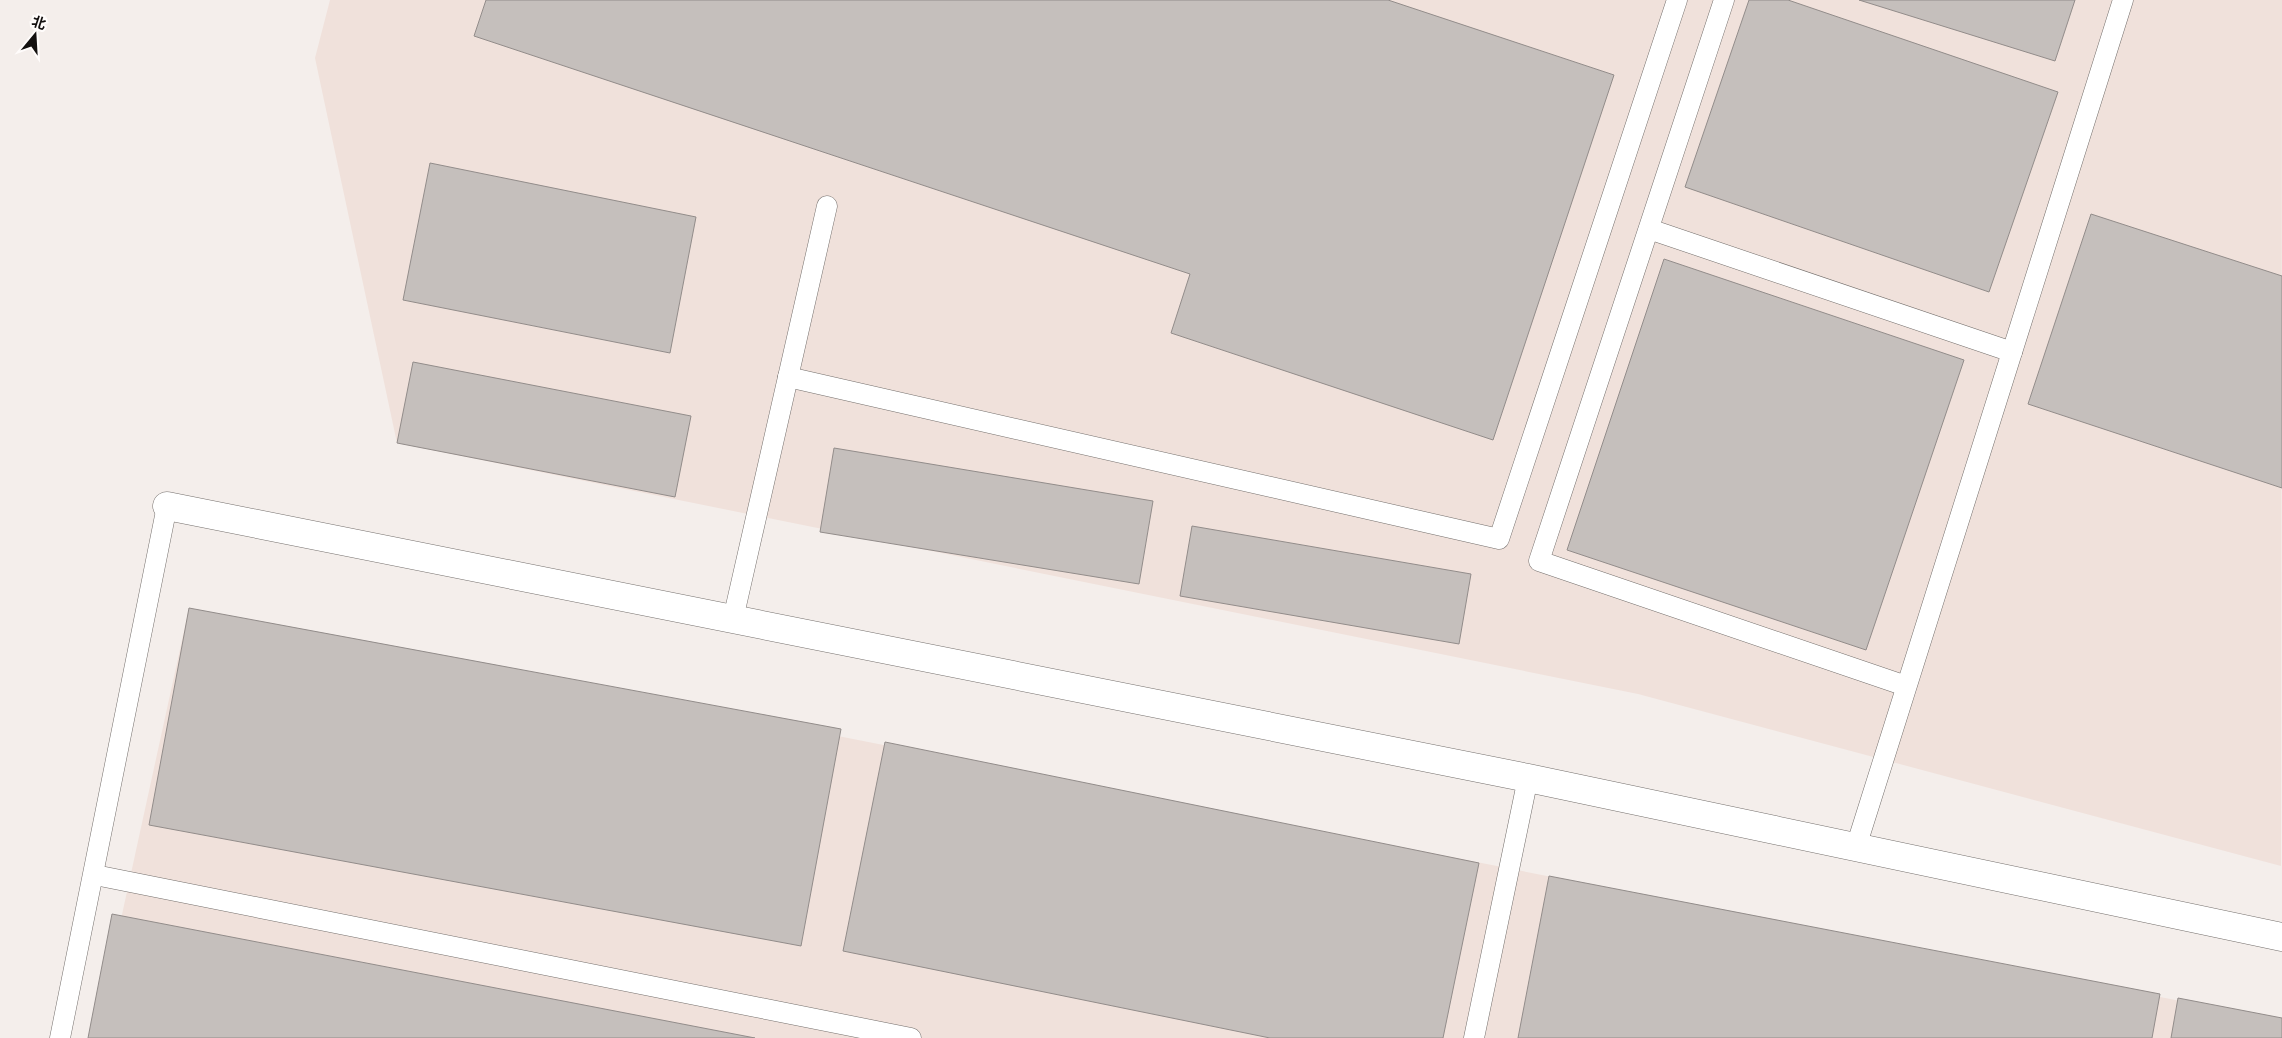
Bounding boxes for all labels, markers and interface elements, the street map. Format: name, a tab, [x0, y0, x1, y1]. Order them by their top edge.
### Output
north arrow	[10, 10, 60, 60]
text: 北	[30, 13, 48, 33]

